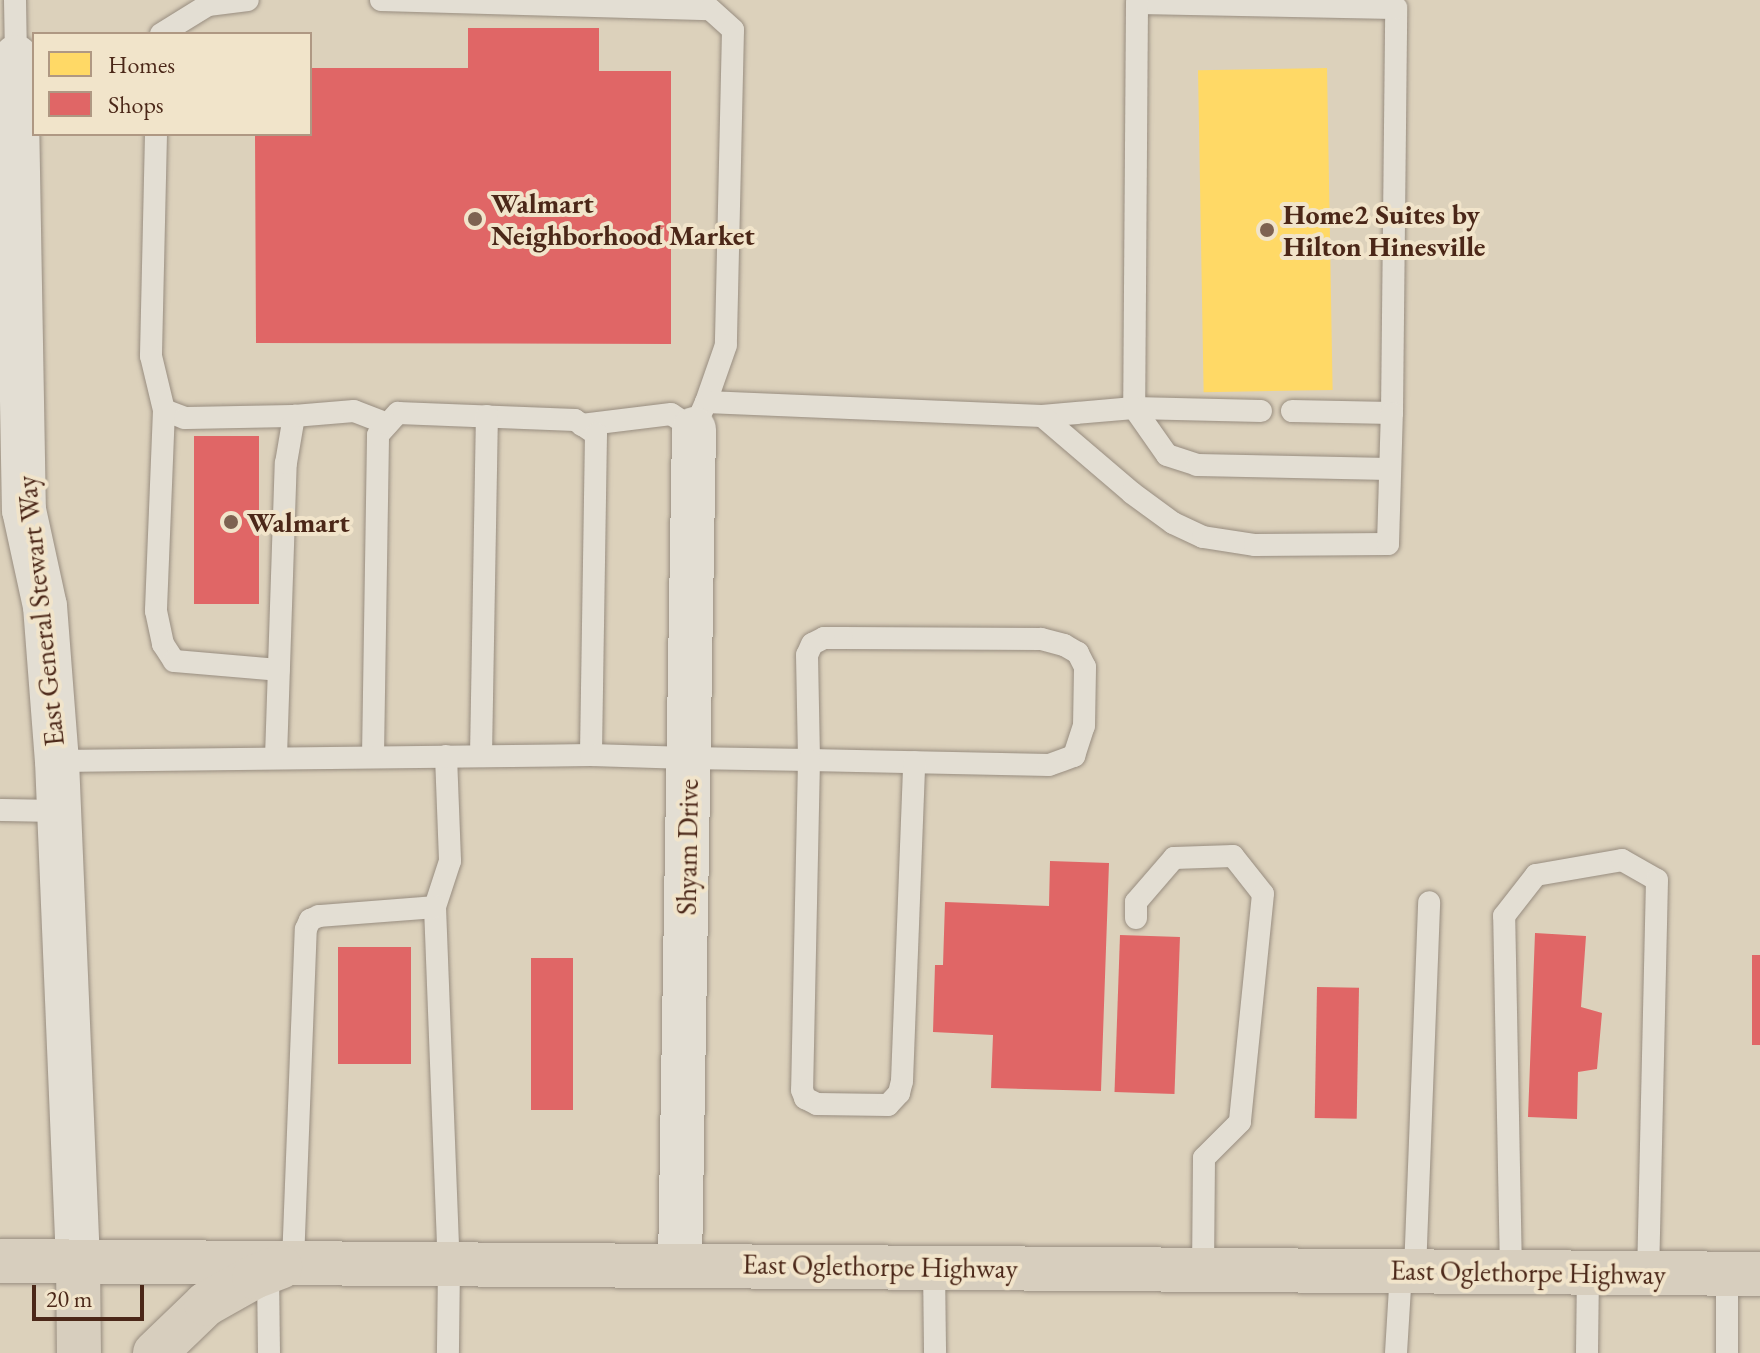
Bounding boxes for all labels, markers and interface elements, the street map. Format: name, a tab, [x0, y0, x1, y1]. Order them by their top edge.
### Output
legend	[32, 32, 312, 136]
text: Homes	[108, 49, 175, 80]
text: Shops	[108, 89, 164, 120]
place label: Walmart Neighborhood Market	[491, 186, 755, 252]
place label: Home2 Suites by Hilton Hinesville	[1283, 197, 1486, 263]
marker: Walmart Neighborhood Market	[466, 210, 484, 228]
marker: Home2 Suites by Hilton Hinesville	[1258, 221, 1276, 239]
street label: East General Stewart Way	[9, 474, 71, 748]
place label: Walmart	[247, 505, 350, 539]
marker: Walmart	[222, 513, 240, 531]
street label: Shyam Drive	[669, 778, 705, 916]
street label: East Oglethorpe Highway	[742, 1247, 1018, 1285]
street label: East Oglethorpe Highway	[1390, 1253, 1666, 1291]
scale bar	[36, 1269, 148, 1319]
text: 20 m	[46, 1283, 93, 1314]

